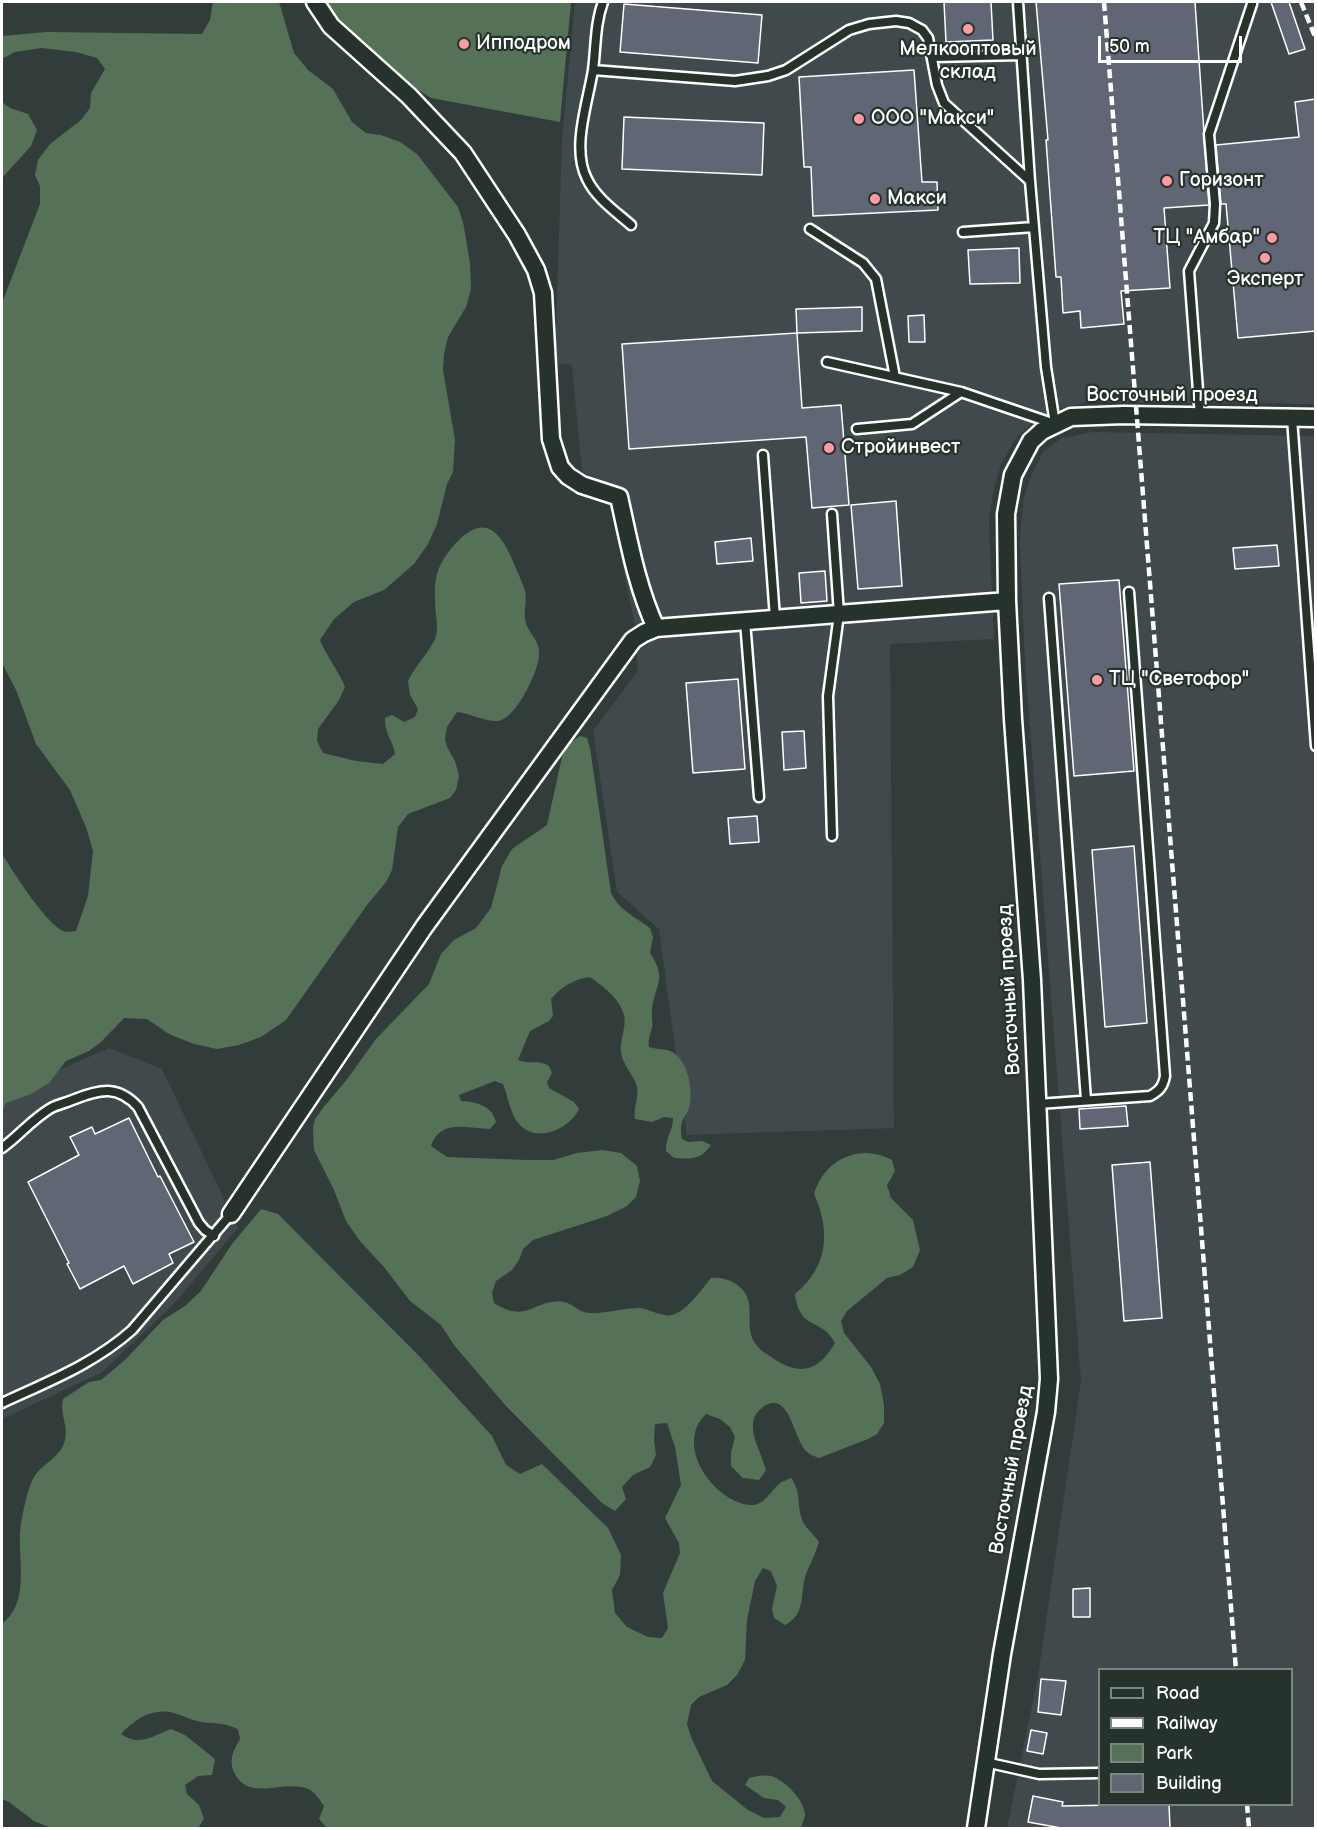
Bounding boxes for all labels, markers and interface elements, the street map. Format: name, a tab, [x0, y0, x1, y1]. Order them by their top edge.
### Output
marker: Мелкооптовый склад	[961, 22, 975, 36]
scale bar	[1101, 24, 1245, 62]
place label: Ипподром	[476, 32, 571, 56]
text: 50 m	[1109, 36, 1150, 57]
marker: Ипподром	[457, 37, 471, 51]
place label: Мелкооптовый склад	[899, 38, 1037, 85]
place label: ООО "Макси"	[871, 107, 994, 131]
marker: ООО "Макси"	[852, 112, 866, 126]
place label: Горизонт	[1179, 169, 1264, 193]
marker: Горизонт	[1160, 174, 1174, 188]
place label: Макси	[887, 187, 947, 211]
marker: Макси	[868, 192, 882, 206]
place label: ТЦ "Амбар"	[1153, 226, 1260, 250]
marker: ТЦ "Амбар"	[1265, 231, 1279, 245]
marker: Эксперт	[1258, 251, 1272, 265]
place label: Эксперт	[1227, 268, 1303, 292]
street label: Восточный проезд	[1086, 384, 1258, 408]
place label: Стройинвест	[841, 436, 960, 460]
marker: Стройинвест	[822, 441, 836, 455]
place label: ТЦ "Светофор"	[1109, 668, 1249, 692]
marker: ТЦ "Светофор"	[1090, 673, 1104, 687]
street label: Восточный проезд	[994, 904, 1026, 1076]
street label: Восточный проезд	[985, 1384, 1039, 1556]
legend	[1098, 1668, 1293, 1806]
text: Road	[1156, 1683, 1200, 1704]
text: Railway	[1156, 1713, 1218, 1734]
text: Park	[1156, 1743, 1192, 1764]
text: Building	[1156, 1773, 1222, 1794]

